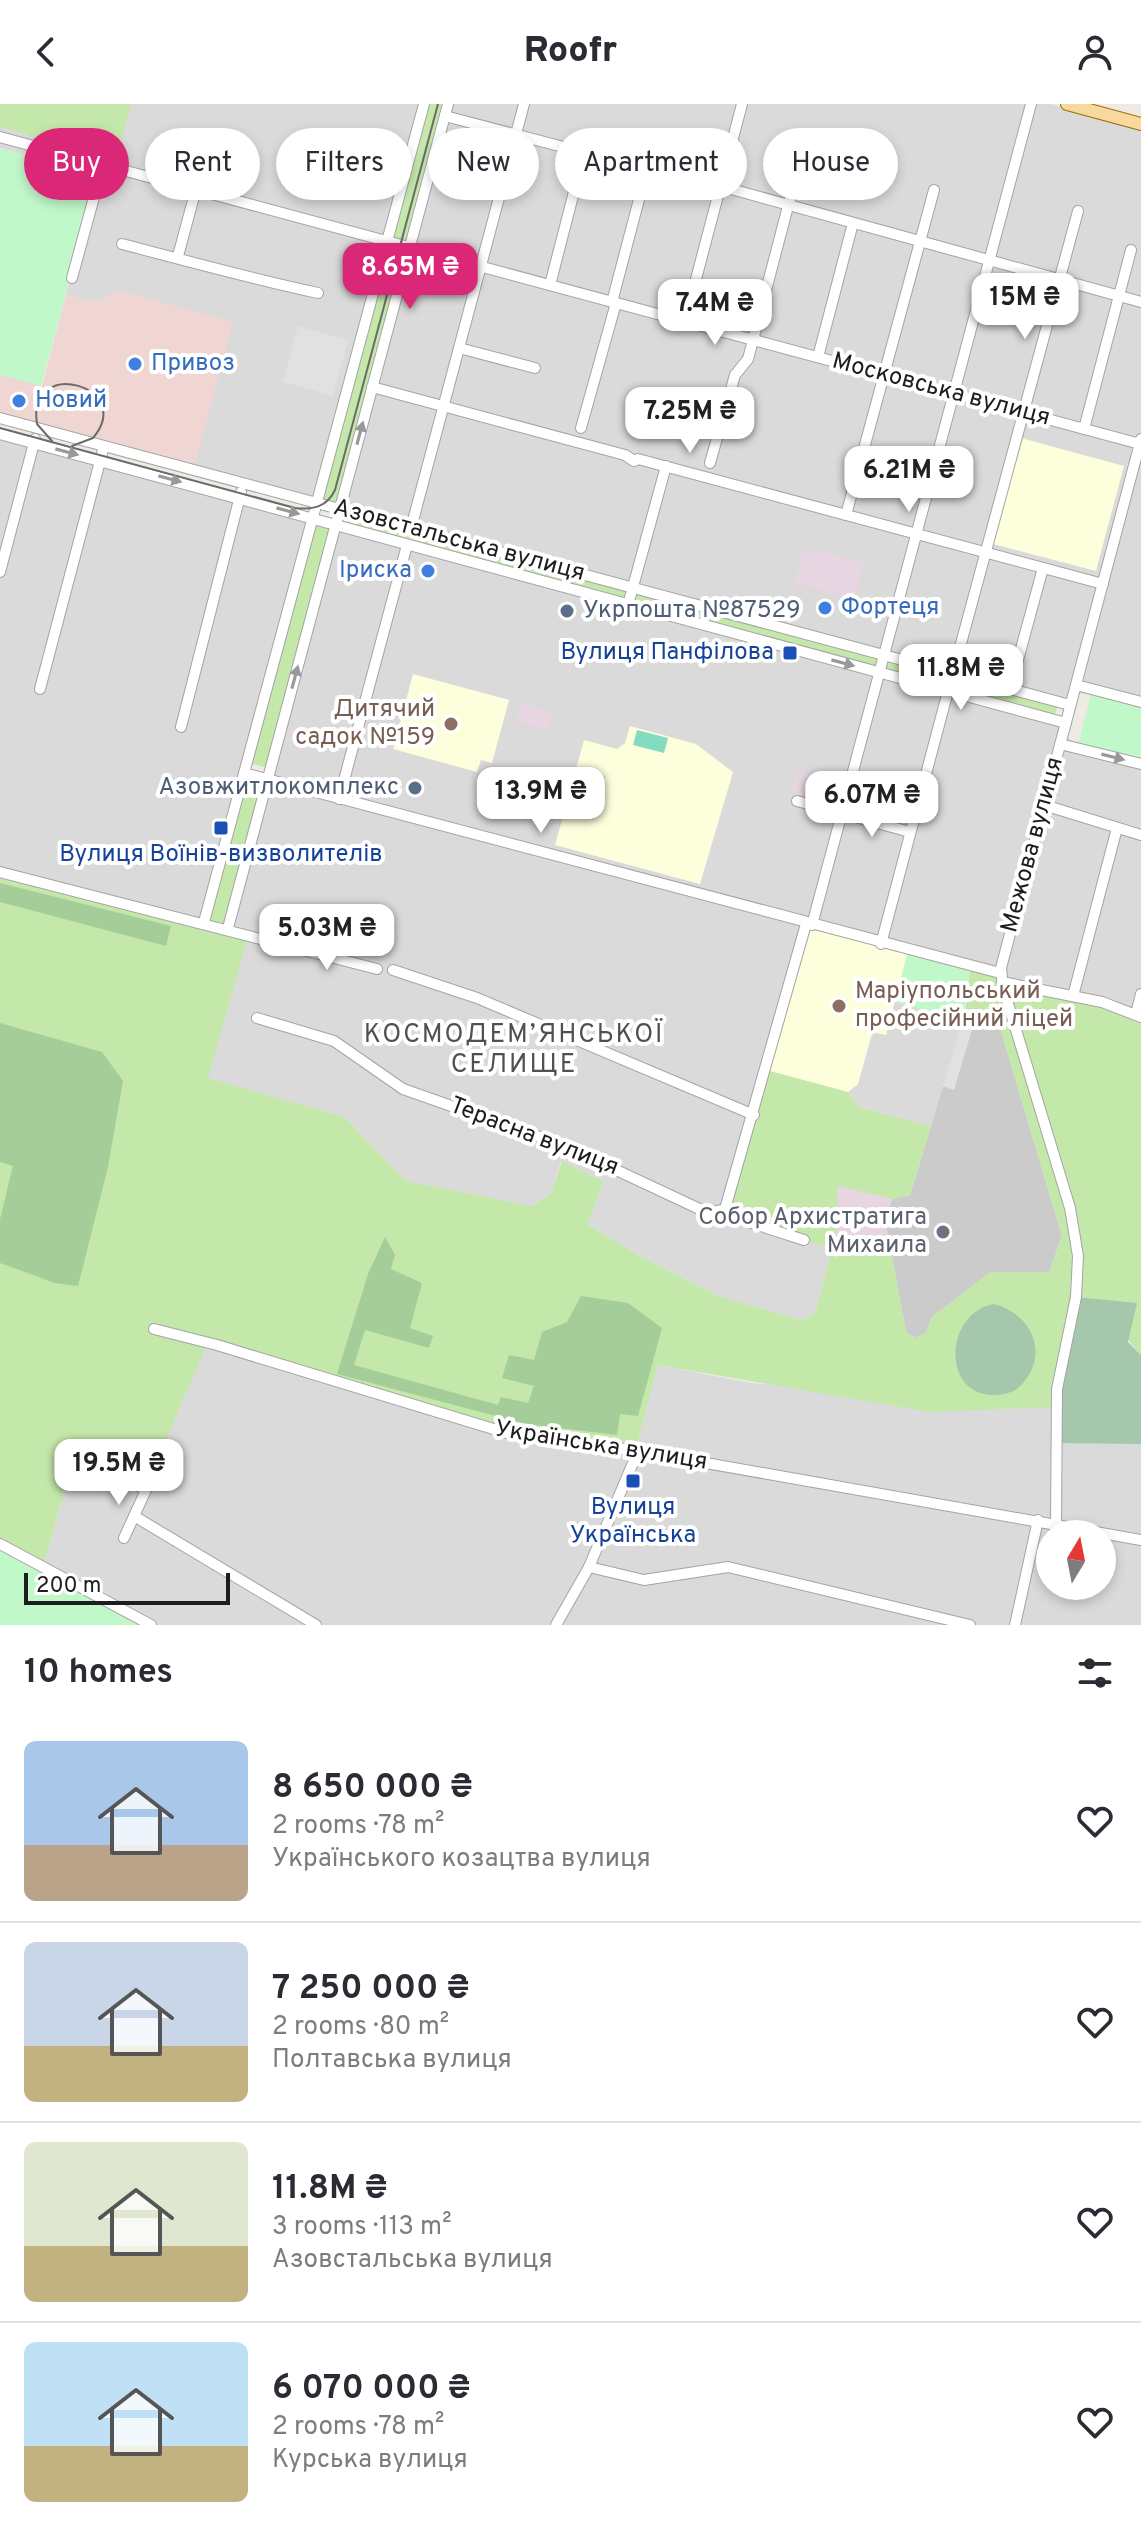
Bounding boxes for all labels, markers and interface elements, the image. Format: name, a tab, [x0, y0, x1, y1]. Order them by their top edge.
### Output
text: Roofr	[524, 29, 617, 75]
icon: back	[24, 30, 68, 74]
icon: person	[1073, 30, 1117, 74]
chip: Buy	[24, 128, 129, 200]
chip: Rent	[145, 128, 260, 200]
chip: Filters	[276, 128, 412, 200]
chip: New	[428, 128, 539, 200]
chip: Apartment	[555, 128, 747, 200]
chip: House	[763, 128, 898, 200]
pin: 8.65M ₴	[336, 243, 484, 311]
text: 8.65M ₴	[361, 252, 459, 285]
pin: 15M ₴	[969, 273, 1081, 341]
pin: 7.4M ₴	[650, 279, 780, 347]
text: 15M ₴	[990, 282, 1060, 315]
text: 7.4M ₴	[676, 288, 754, 321]
street label: Московська вулиця	[829, 346, 1053, 434]
place label: Привоз	[151, 349, 235, 379]
marker: Привоз	[126, 355, 144, 373]
place label: Новий	[35, 386, 107, 416]
pin: 7.25M ₴	[616, 387, 764, 455]
marker: Новий	[10, 392, 28, 410]
text: 7.25M ₴	[643, 396, 737, 429]
one-way arrow	[354, 420, 367, 444]
one-way arrow	[55, 446, 80, 458]
pin: 6.21M ₴	[835, 446, 983, 514]
text: 6.21M ₴	[862, 455, 956, 488]
one-way arrow	[157, 474, 182, 486]
street label: Азовстальська вулиця	[330, 493, 588, 589]
one-way arrow	[276, 506, 301, 518]
place label: Іриска	[339, 556, 412, 586]
marker: Іриска	[419, 562, 437, 580]
place label: Фортеця	[841, 593, 939, 623]
place label: Укрпошта №87529	[583, 596, 801, 626]
marker: Фортеця	[816, 599, 834, 617]
marker: Укрпошта №87529	[558, 602, 576, 620]
place label: Вулиця Панфілова	[561, 638, 774, 668]
marker: Вулиця Панфілова	[781, 644, 799, 662]
pin: 11.8M ₴	[887, 644, 1035, 712]
text: 11.8M ₴	[917, 653, 1005, 686]
one-way arrow	[831, 657, 855, 670]
one-way arrow	[289, 664, 301, 689]
place label: Дитячий садок №159	[295, 695, 435, 753]
marker: Дитячий садок №159	[442, 715, 460, 733]
one-way arrow	[1101, 752, 1126, 764]
street label: Межова вулиця	[995, 754, 1071, 936]
pin: 13.9M ₴	[467, 767, 615, 835]
pin: 6.07M ₴	[798, 771, 946, 839]
place label: Азовжитлокомплекс	[158, 773, 399, 803]
text: 13.9M ₴	[495, 776, 587, 809]
marker: Азовжитлокомплекс	[406, 779, 424, 797]
text: 6.07M ₴	[823, 780, 921, 813]
marker: Вулиця Воїнів-визволителів	[212, 819, 230, 837]
place label: Вулиця Воїнів-визволителів	[59, 840, 383, 870]
pin: 5.03M ₴	[253, 904, 401, 972]
text: 5.03M ₴	[277, 913, 377, 946]
place label: Маріупольський професійний ліцей	[855, 977, 1073, 1035]
marker: Маріупольський професійний ліцей	[830, 997, 848, 1015]
district label: КОСМОДЕМ’ЯНСЬКОЇ СЕЛИЩЕ	[364, 1018, 664, 1082]
street label: Терасна вулиця	[445, 1091, 623, 1183]
place label: Собор Архистратига Михаила	[698, 1203, 927, 1261]
marker: Собор Архистратига Михаила	[934, 1223, 952, 1241]
street label: Українська вулиця	[493, 1414, 709, 1478]
pin: 19.5M ₴	[45, 1439, 193, 1507]
text: 19.5M ₴	[72, 1448, 166, 1481]
marker: Вулиця Українська	[624, 1472, 642, 1490]
place label: Вулиця Українська	[570, 1493, 696, 1551]
north arrow	[1036, 1520, 1116, 1600]
map controls	[1036, 1520, 1116, 1600]
scale bar	[24, 1569, 230, 1605]
text: 200 m	[36, 1573, 101, 1600]
icon: filters	[1073, 1651, 1117, 1695]
text: 10 homes	[24, 1652, 173, 1695]
text: 8 650 000 ₴	[272, 1767, 473, 1810]
icon: home	[88, 1773, 184, 1869]
icon: heart	[1073, 1799, 1117, 1843]
text: 2 rooms · 78 m²	[272, 1810, 444, 1843]
text: Українського козацтва вулиця	[272, 1843, 651, 1876]
text: 7 250 000 ₴	[272, 1968, 469, 2011]
icon: home	[88, 1974, 184, 2070]
icon: heart	[1073, 2000, 1117, 2044]
text: 2 rooms · 80 m²	[272, 2011, 449, 2044]
text: Полтавська вулиця	[272, 2044, 512, 2077]
text: 11.8M ₴	[272, 2168, 387, 2211]
icon: home	[88, 2174, 184, 2270]
icon: heart	[1073, 2200, 1117, 2244]
text: 3 rooms · 113 m²	[272, 2211, 452, 2244]
text: Азовстальська вулиця	[272, 2244, 553, 2277]
text: 6 070 000 ₴	[272, 2368, 470, 2411]
icon: home	[88, 2374, 184, 2470]
icon: heart	[1073, 2400, 1117, 2444]
text: 2 rooms · 78 m²	[272, 2411, 444, 2444]
text: Курська вулиця	[272, 2444, 468, 2477]

